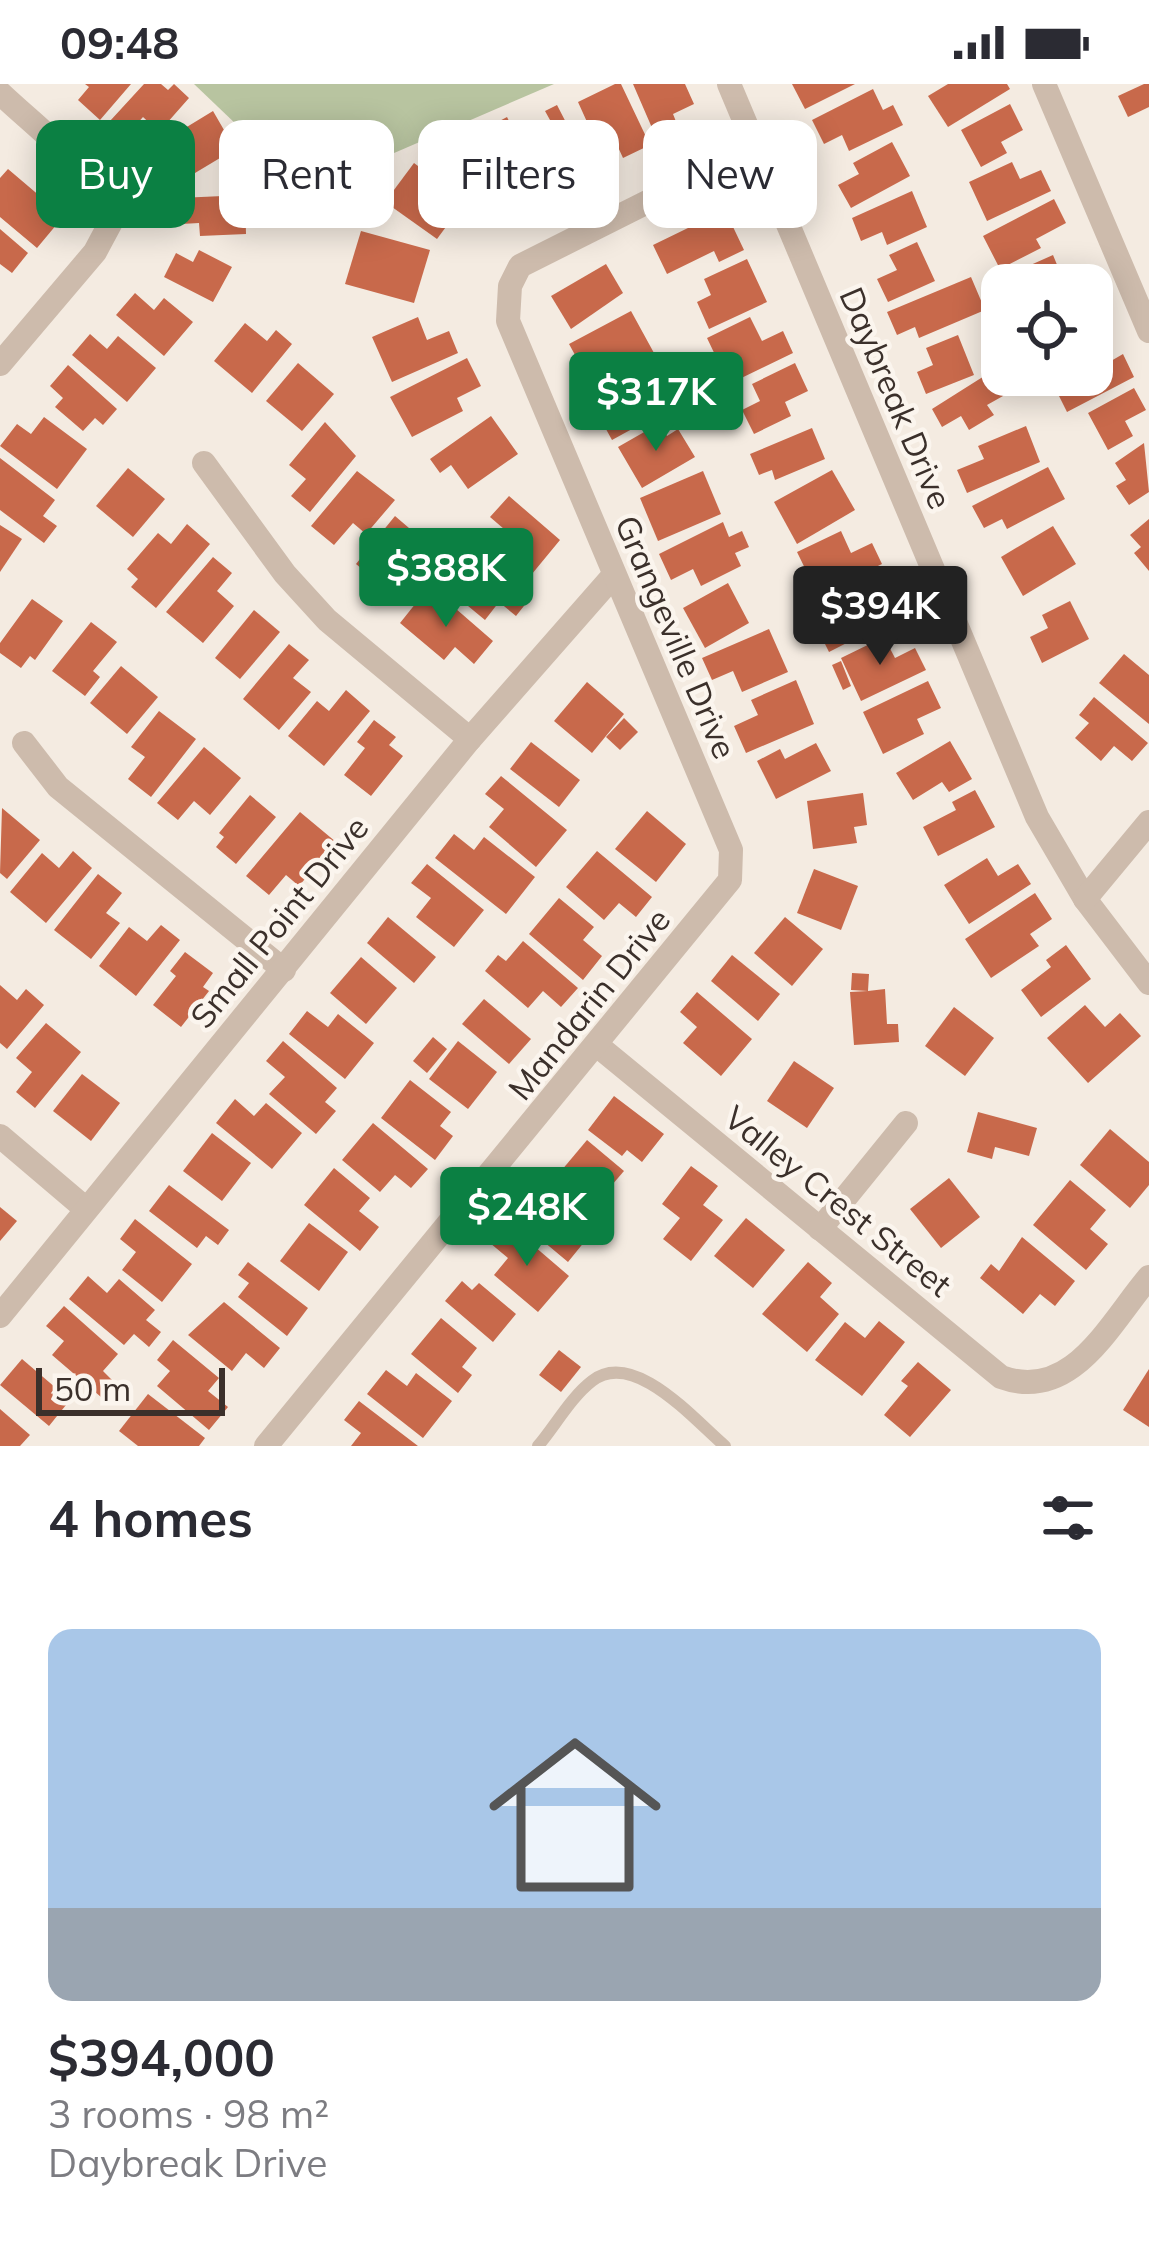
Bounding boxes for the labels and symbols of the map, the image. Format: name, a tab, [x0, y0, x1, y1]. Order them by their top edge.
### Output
street label: Daybreak Drive	[831, 281, 962, 515]
pin: $317K	[572, 352, 740, 454]
street label: Grangeville Drive	[607, 509, 746, 765]
pin: $388K	[362, 528, 530, 630]
pin: $394K	[796, 566, 964, 668]
street label: Small Point Drive	[181, 808, 376, 1036]
street label: Mandarin Drive	[499, 900, 678, 1108]
street label: Valley Crest Street	[716, 1096, 960, 1305]
pin: $248K	[443, 1167, 611, 1269]
scale bar	[36, 1362, 225, 1415]

